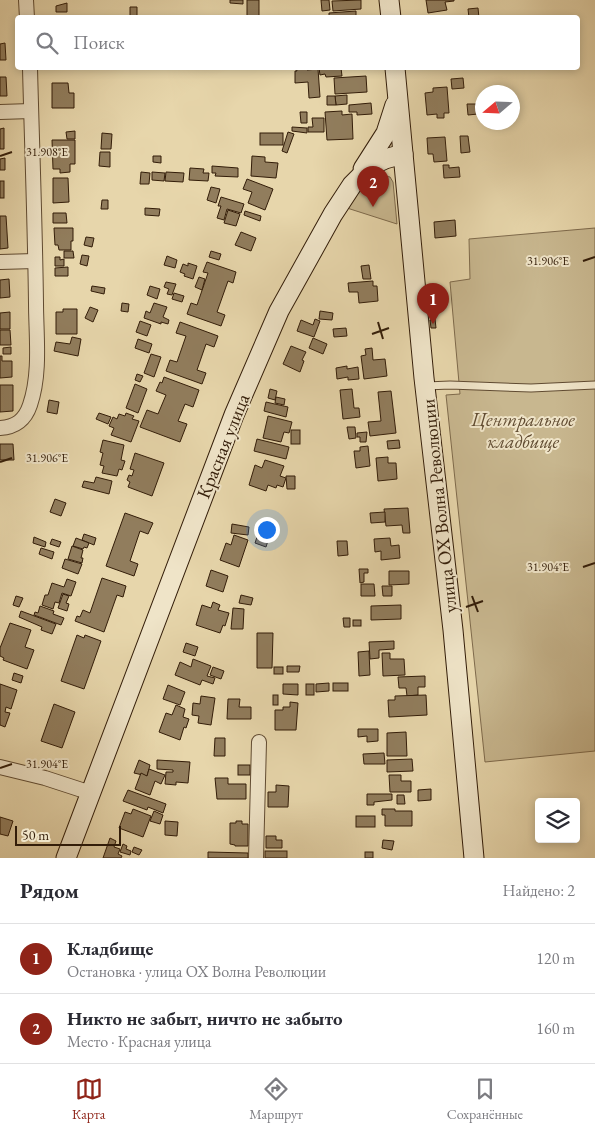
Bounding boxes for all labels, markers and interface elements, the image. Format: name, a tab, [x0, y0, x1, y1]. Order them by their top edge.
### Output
search box	[15, 15, 580, 70]
icon: search	[33, 29, 61, 57]
text: Поиск	[73, 30, 125, 55]
north arrow	[475, 85, 520, 130]
text: 31.908°E	[26, 144, 68, 160]
pin: 2	[357, 166, 389, 207]
text: 31.906°E	[527, 253, 569, 269]
pin: 1	[417, 283, 449, 324]
street label: Красная улица	[191, 389, 256, 502]
street label: улица ОХ Волна Революции	[415, 398, 463, 614]
park label: Центральное кладбище	[470, 407, 575, 454]
text: 31.906°E	[26, 450, 68, 466]
your location	[254, 517, 280, 543]
text: 31.904°E	[527, 559, 569, 575]
text: 31.904°E	[26, 756, 68, 772]
map controls	[535, 798, 580, 843]
button: layers	[535, 798, 580, 843]
scale bar	[15, 823, 121, 846]
text: 50 m	[22, 826, 49, 844]
text: Рядом	[20, 877, 79, 904]
text: Найдено: 2	[503, 880, 575, 901]
text: Кладбище	[67, 936, 154, 961]
text: 1	[32, 948, 40, 969]
text: 120 m	[536, 948, 575, 969]
text: Остановка · улица ОХ Волна Революции	[67, 961, 326, 982]
text: Никто не забыт, ничто не забыто	[67, 1006, 343, 1031]
text: 2	[32, 1018, 40, 1039]
text: 160 m	[536, 1018, 575, 1039]
text: Место · Красная улица	[67, 1031, 211, 1052]
tab: Карта	[72, 1075, 105, 1123]
tab: Маршрут	[249, 1075, 303, 1123]
tab: Сохранённые	[447, 1075, 523, 1123]

